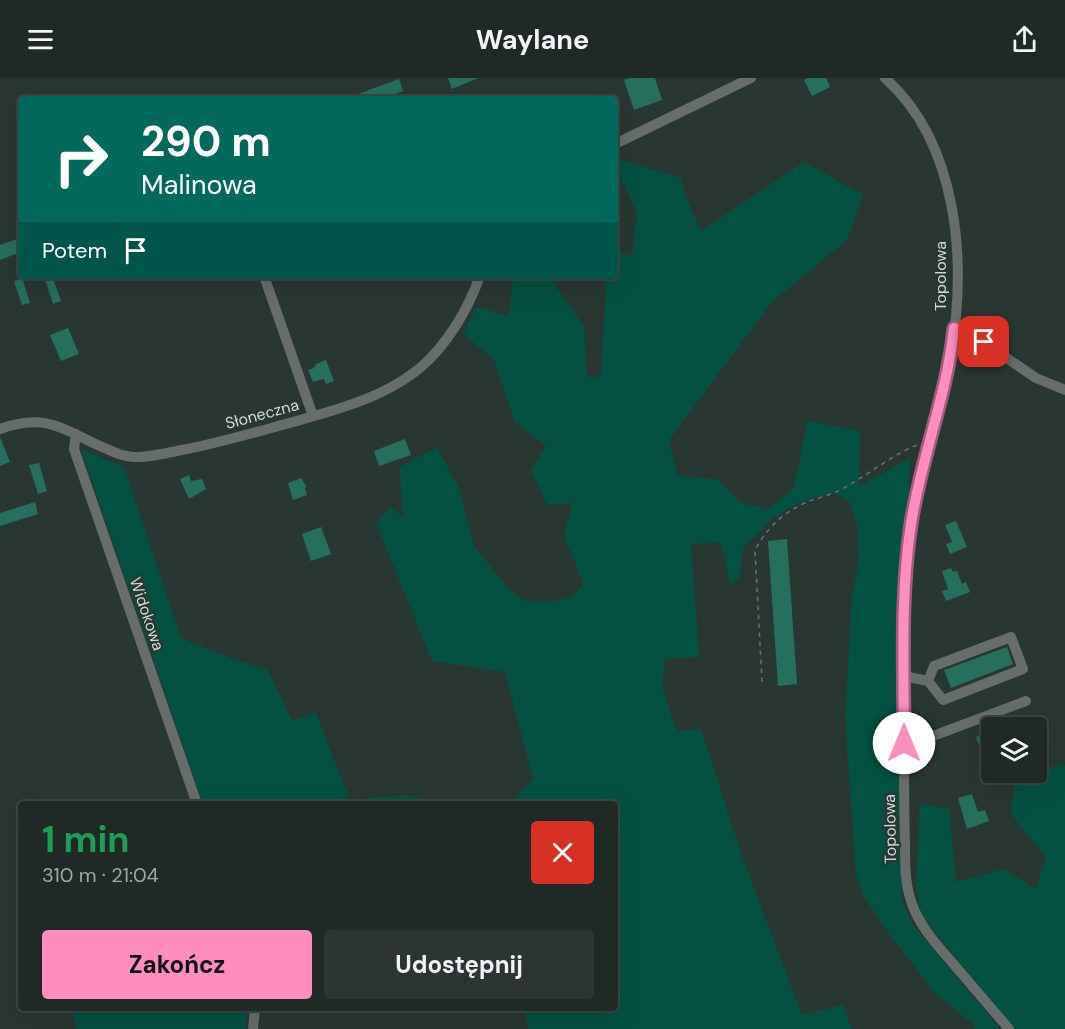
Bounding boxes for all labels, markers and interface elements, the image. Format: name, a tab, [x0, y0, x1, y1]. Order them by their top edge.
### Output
text: Waylane	[476, 22, 589, 57]
icon: menu	[24, 23, 57, 56]
icon: share	[1008, 23, 1041, 56]
text: 290 m	[141, 114, 271, 169]
icon: right	[42, 120, 120, 198]
text: Malinowa	[141, 167, 257, 202]
icon: arrive	[119, 234, 152, 267]
text: Potem	[42, 236, 107, 265]
street label: Topolowa	[930, 241, 951, 311]
pin	[958, 316, 1009, 367]
icon: arrive	[967, 325, 1000, 358]
street label: Słoneczna	[223, 394, 301, 434]
street label: Widokowa	[125, 575, 169, 653]
position arrow	[872, 711, 936, 775]
map controls	[981, 717, 1047, 783]
button: layers	[981, 717, 1047, 783]
street label: Topolowa	[879, 794, 901, 864]
text: 1 min	[42, 816, 130, 863]
button: close	[531, 821, 594, 884]
text: 310 m · 21:04	[42, 862, 159, 888]
button: Zakończ	[42, 930, 312, 999]
button: Udostępnij	[324, 930, 594, 999]

